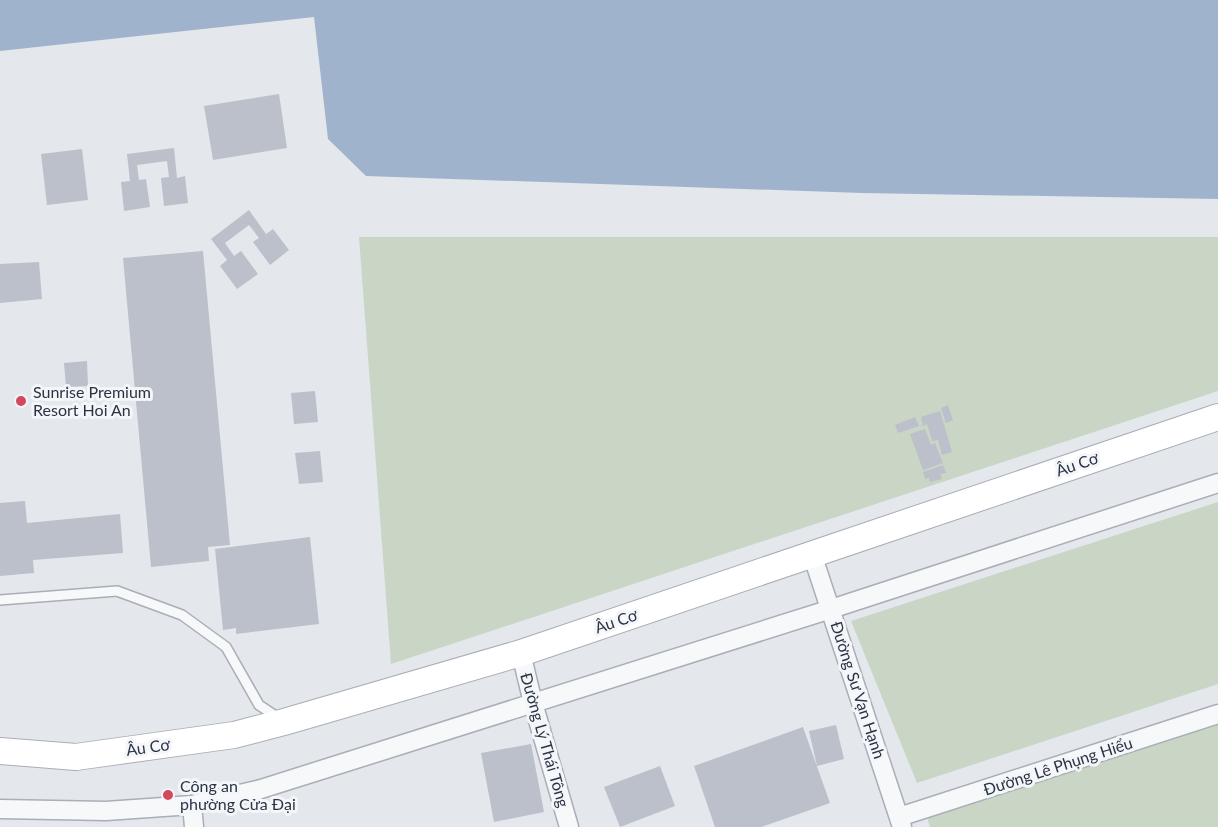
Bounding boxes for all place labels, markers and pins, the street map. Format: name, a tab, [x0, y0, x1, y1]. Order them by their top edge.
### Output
place label: Sunrise Premium Resort Hoi An	[33, 382, 151, 419]
marker: Sunrise Premium Resort Hoi An	[14, 394, 28, 408]
place label: Công an phường Cửa Đại	[180, 776, 296, 813]
marker: Công an phường Cửa Đại	[161, 788, 175, 802]

